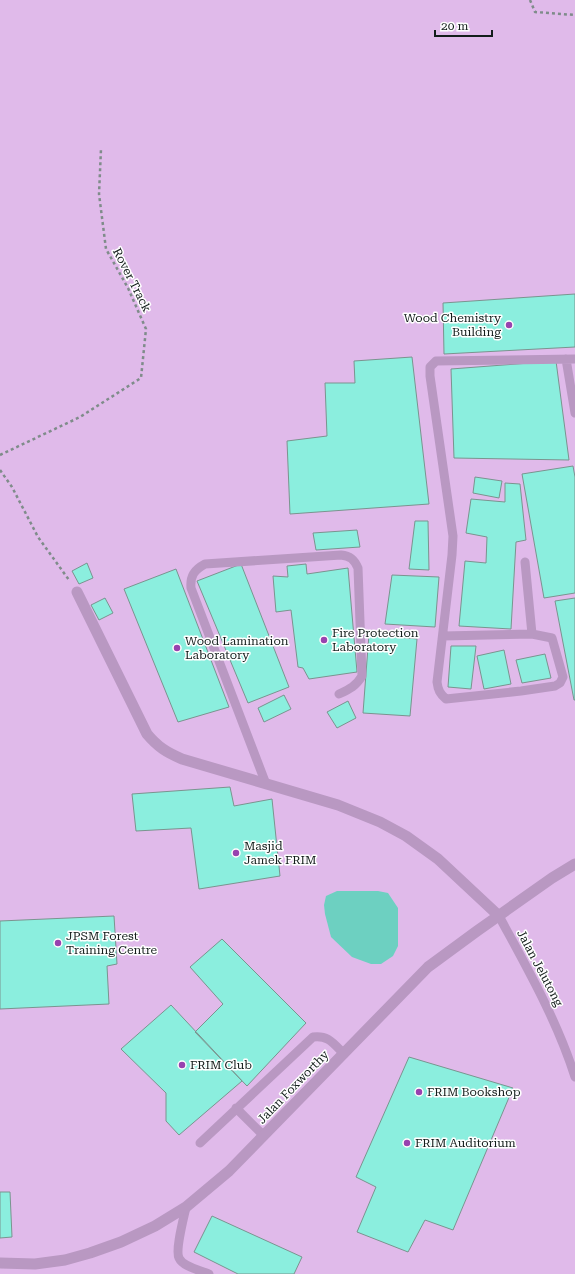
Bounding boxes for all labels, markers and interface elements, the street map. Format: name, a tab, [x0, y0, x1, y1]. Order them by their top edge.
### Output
scale bar	[435, 12, 492, 38]
text: 20 m	[441, 19, 468, 33]
street label: Rover Track	[110, 246, 154, 315]
place label: Wood Chemistry Building	[404, 311, 502, 339]
marker: Wood Chemistry Building	[504, 320, 514, 330]
place label: Fire Protection Laboratory	[332, 626, 419, 654]
place label: Wood Lamination Laboratory	[185, 634, 289, 662]
marker: Fire Protection Laboratory	[319, 635, 329, 645]
marker: Wood Lamination Laboratory	[172, 643, 182, 653]
place label: Masjid Jamek FRIM	[244, 839, 317, 867]
marker: Masjid Jamek FRIM	[231, 848, 241, 858]
street label: Jalan Jelutong	[514, 927, 566, 1009]
place label: JPSM Forest Training Centre	[66, 929, 157, 957]
marker: JPSM Forest Training Centre	[53, 938, 63, 948]
street label: Jalan Foxworthy	[254, 1047, 332, 1127]
place label: FRIM Club	[190, 1058, 252, 1072]
marker: FRIM Club	[177, 1060, 187, 1070]
place label: FRIM Bookshop	[427, 1085, 521, 1099]
marker: FRIM Bookshop	[414, 1087, 424, 1097]
place label: FRIM Auditorium	[415, 1136, 516, 1150]
marker: FRIM Auditorium	[402, 1138, 412, 1148]

